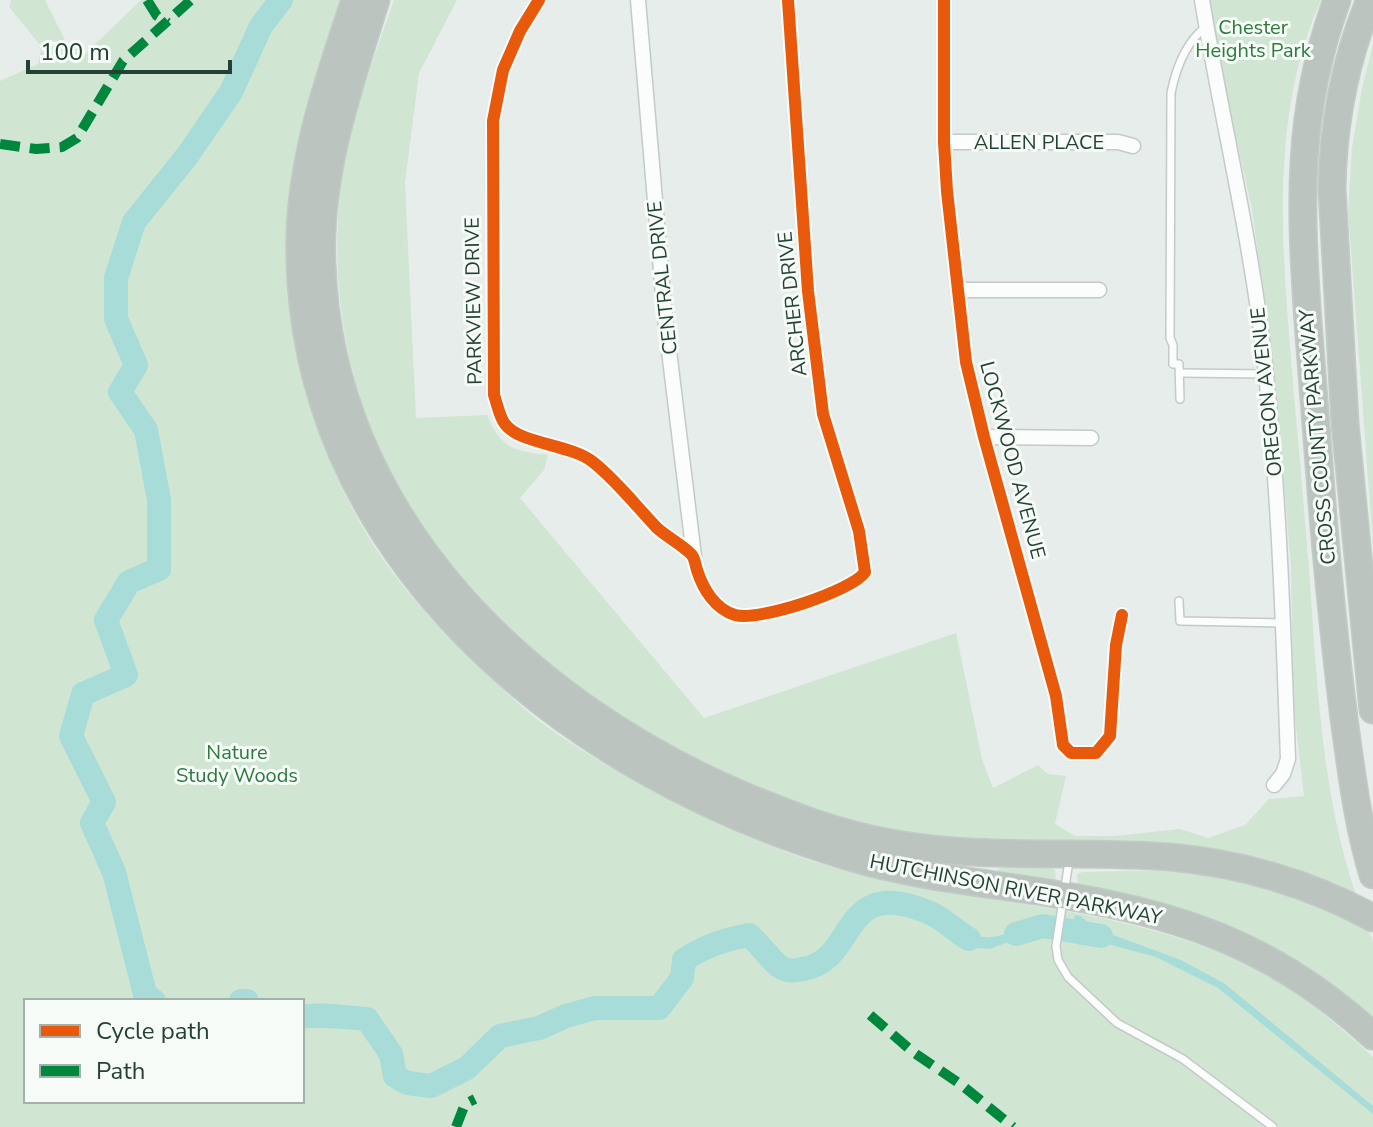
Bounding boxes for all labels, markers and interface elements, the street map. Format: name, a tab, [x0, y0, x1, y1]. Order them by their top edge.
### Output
park label: Chester Heights Park	[1195, 14, 1312, 64]
scale bar	[28, 24, 230, 74]
text: 100 m	[40, 36, 110, 68]
street label: ALLEN PLACE	[974, 129, 1104, 156]
street label: CENTRAL DRIVE	[641, 200, 684, 356]
street label: PARKVIEW DRIVE	[459, 217, 488, 385]
street label: ARCHER DRIVE	[771, 230, 814, 378]
street label: OREGON AVENUE	[1244, 306, 1289, 478]
street label: CROSS COUNTY PARKWAY	[1293, 307, 1342, 566]
street label: LOCKWOOD AVENUE	[973, 358, 1052, 562]
park label: Nature Study Woods	[176, 739, 298, 789]
street label: HUTCHINSON RIVER PARKWAY	[868, 848, 1165, 931]
legend	[24, 999, 304, 1103]
text: Cycle path	[96, 1015, 210, 1047]
text: Path	[96, 1055, 145, 1087]

